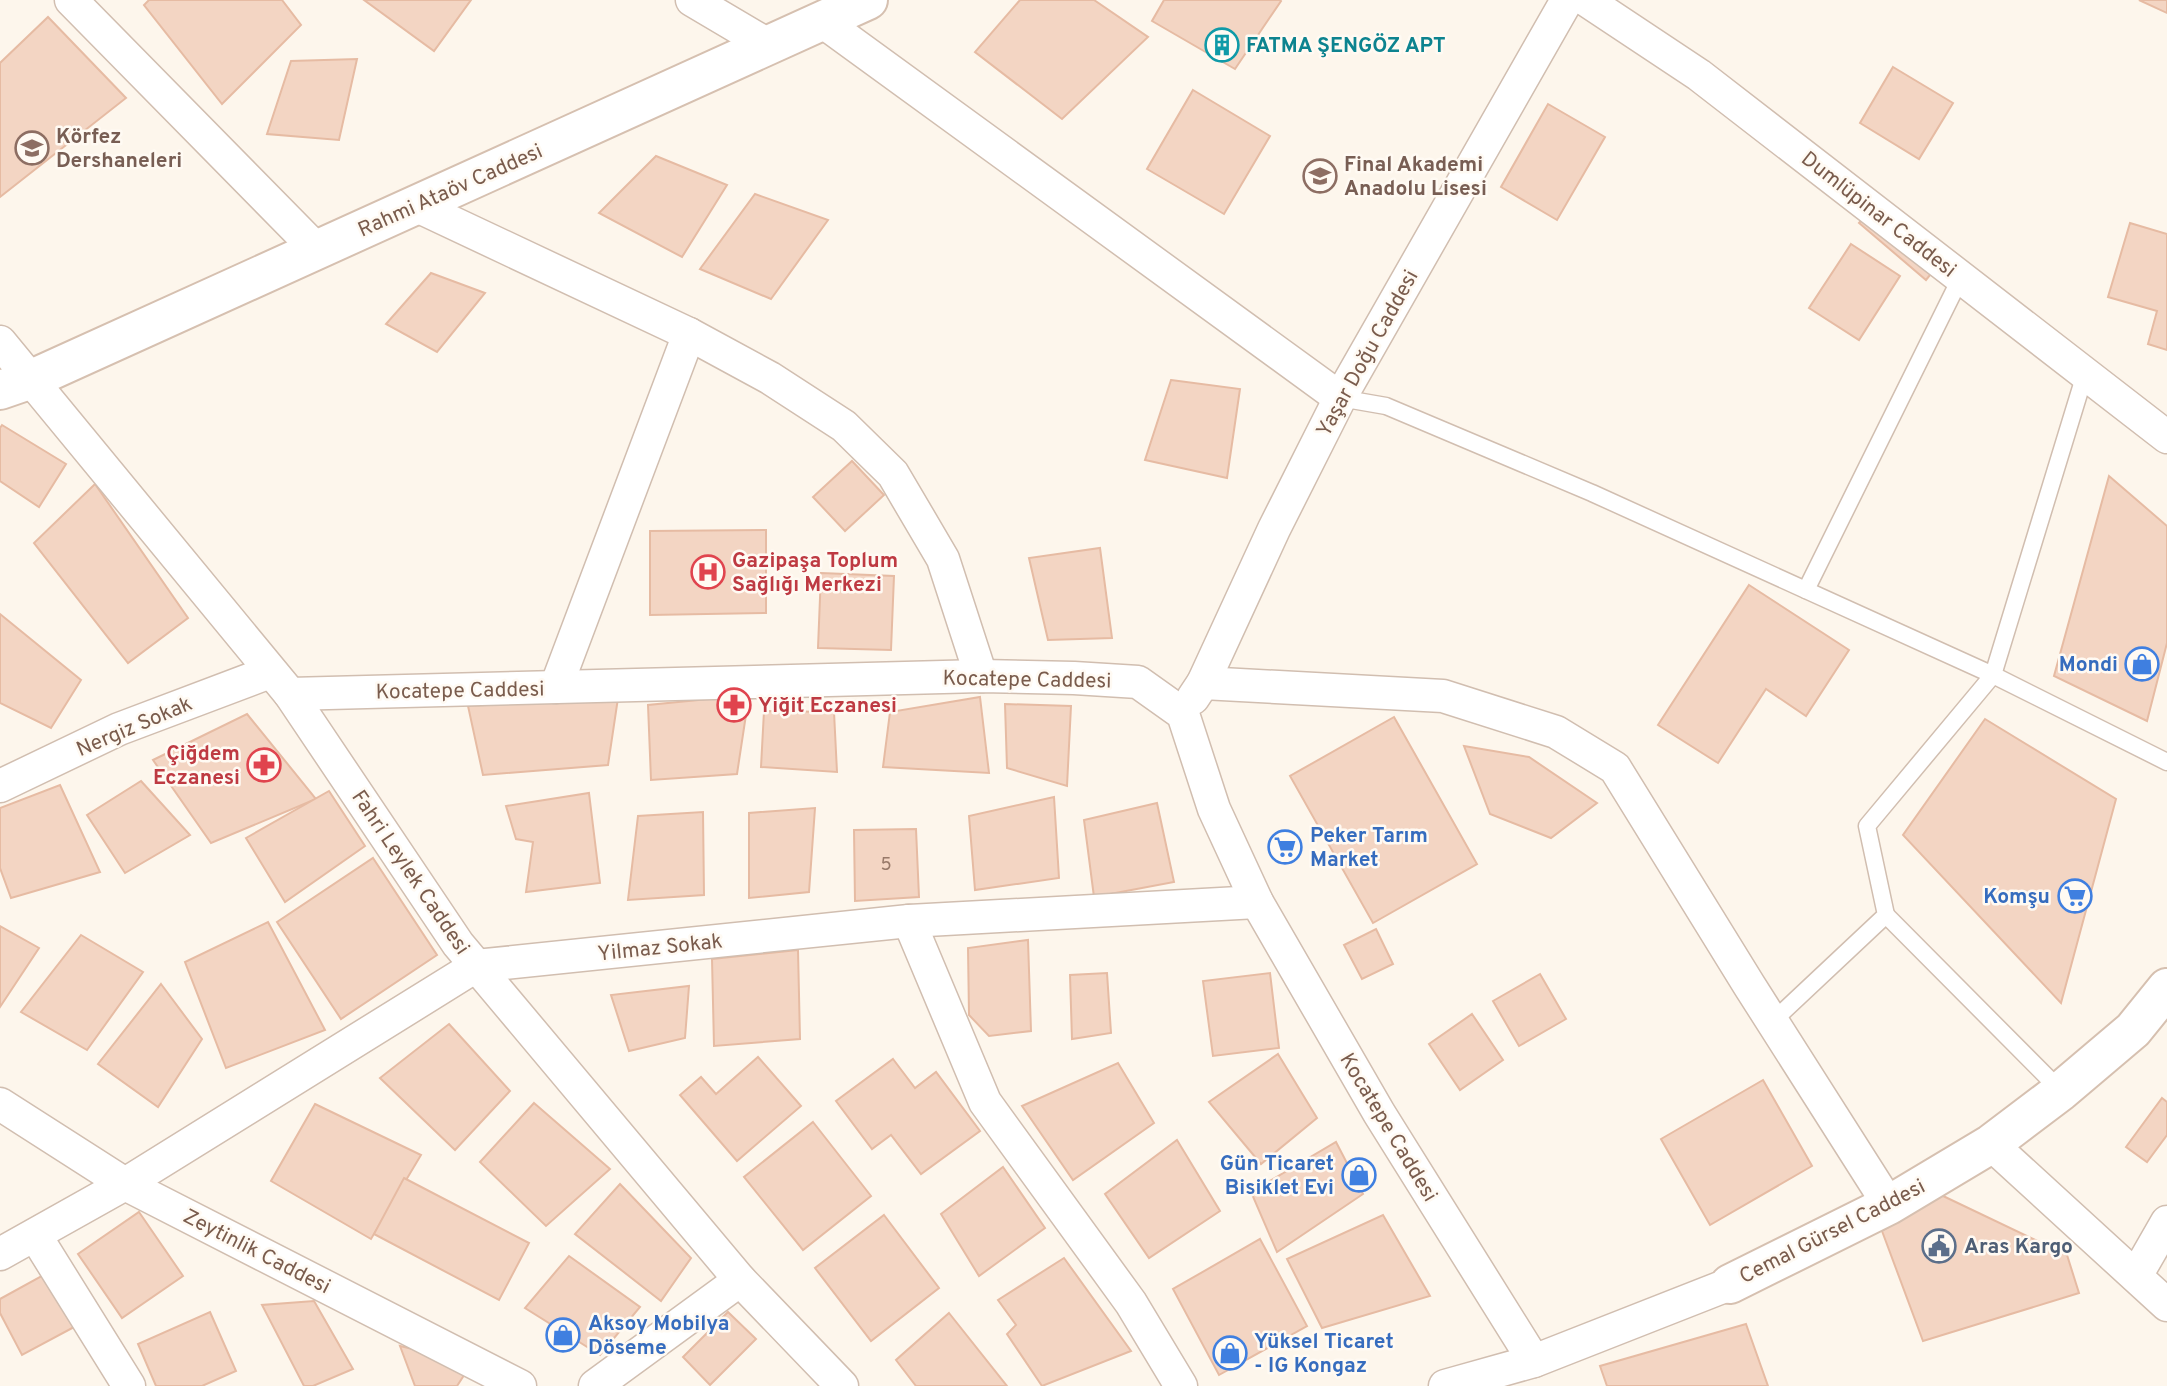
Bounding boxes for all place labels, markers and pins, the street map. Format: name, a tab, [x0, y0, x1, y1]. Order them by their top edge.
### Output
building icon: FATMA ŞENGÖZ APT	[1203, 26, 1241, 64]
place label: FATMA ŞENGÖZ APT	[1246, 33, 1446, 60]
place label: Körfez Dershaneleri	[56, 124, 182, 175]
school or university icon: Körfez Dershaneleri	[13, 129, 51, 167]
place label: Final Akademi Anadolu Lisesi	[1344, 152, 1487, 203]
school or university icon: Final Akademi Anadolu Lisesi	[1301, 157, 1339, 195]
place label: Gazipaşa Toplum Sağlığı Merkezi	[732, 548, 898, 599]
hospital icon: Gazipaşa Toplum Sağlığı Merkezi	[689, 553, 727, 591]
shop icon: Mondi	[2123, 645, 2161, 683]
place label: Mondi	[2059, 652, 2118, 679]
pharmacy icon: Yiğit Eczanesi	[715, 686, 753, 724]
place label: Yiğit Eczanesi	[758, 693, 897, 720]
place label: Çiğdem Eczanesi	[153, 741, 240, 792]
pharmacy icon: Çiğdem Eczanesi	[245, 746, 283, 784]
place label: Peker Tarım Market	[1310, 823, 1428, 874]
supermarket icon: Peker Tarım Market	[1266, 828, 1304, 866]
supermarket icon: Komşu	[2056, 877, 2094, 915]
place label: Komşu	[1983, 884, 2050, 911]
place label: Gün Ticaret Bisiklet Evi	[1220, 1151, 1334, 1202]
shop icon: Gün Ticaret Bisiklet Evi	[1340, 1156, 1378, 1194]
public building icon: Aras Kargo	[1920, 1227, 1958, 1265]
place label: Aras Kargo	[1964, 1234, 2073, 1261]
place label: Aksoy Mobilya Döseme	[588, 1311, 729, 1362]
shop icon: Aksoy Mobilya Döseme	[544, 1316, 582, 1354]
place label: Yüksel Ticaret - IG Kongaz	[1254, 1329, 1394, 1380]
shop icon: Yüksel Ticaret - IG Kongaz	[1211, 1334, 1249, 1372]

